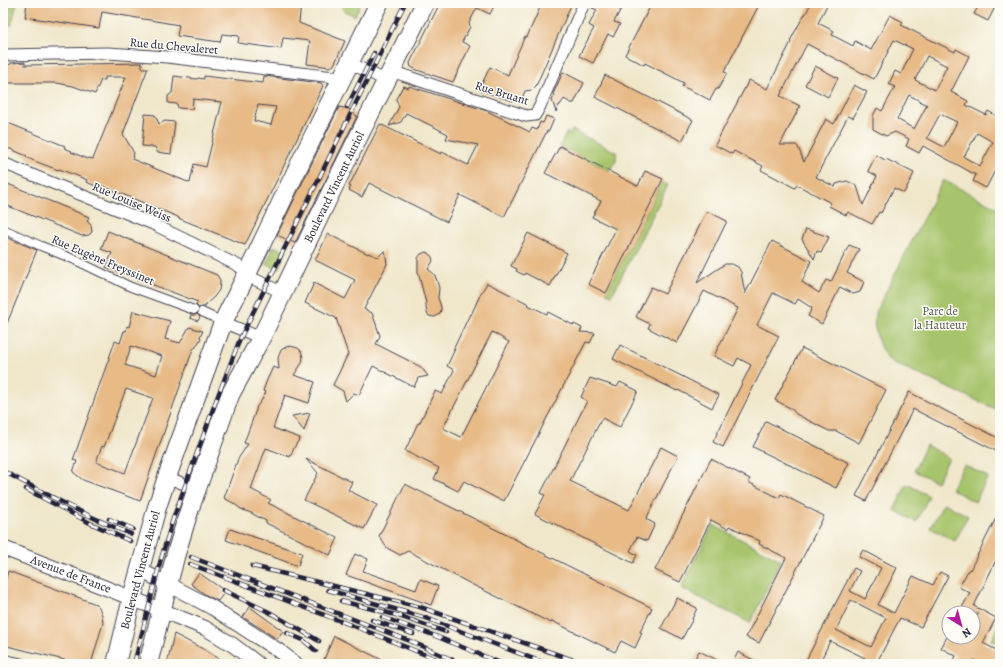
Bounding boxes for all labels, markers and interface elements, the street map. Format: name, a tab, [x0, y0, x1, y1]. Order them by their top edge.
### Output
street label: Rue du Chevaleret	[129, 34, 219, 58]
street label: Rue Bruant	[473, 77, 531, 109]
street label: Boulevard Vincent Auriol	[300, 129, 368, 245]
street label: Rue Louise Weiss	[90, 178, 174, 226]
street label: Rue Eugène Freyssinet	[49, 231, 157, 289]
park label: Parc de la Hauteur	[914, 303, 967, 333]
street label: Boulevard Vincent Auriol	[116, 509, 164, 631]
street label: Avenue de France	[27, 551, 114, 597]
north arrow	[941, 605, 981, 645]
text: N	[959, 624, 974, 641]

